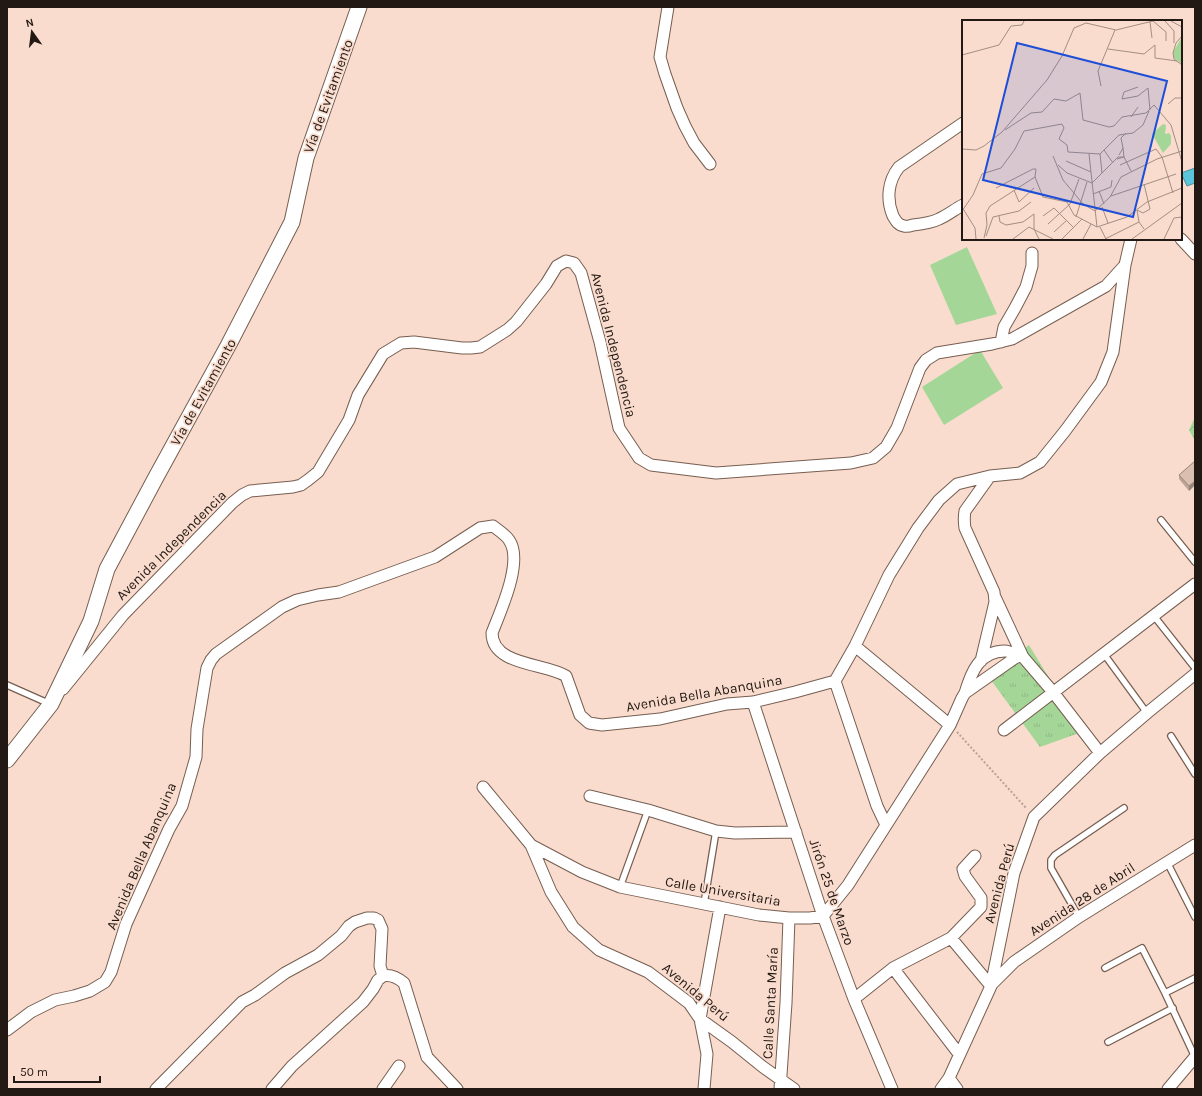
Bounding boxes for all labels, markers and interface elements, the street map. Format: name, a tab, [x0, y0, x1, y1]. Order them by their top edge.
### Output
north arrow	[12, 12, 52, 52]
text: N	[24, 16, 35, 30]
inset map	[962, 20, 1182, 240]
street label: Vía de Evitamiento	[300, 37, 357, 155]
street label: Avenida Independencia	[587, 271, 640, 419]
street label: Vía de Evitamiento	[167, 336, 240, 449]
street label: Avenida Independencia	[113, 487, 230, 604]
street label: Avenida Bella Abanquina	[625, 671, 783, 716]
street label: Avenida Bella Abanquina	[103, 780, 180, 932]
street label: Jirón 25 de Marzo	[805, 837, 858, 948]
street label: Avenida Perú	[981, 841, 1018, 925]
street label: Avenida 28 de Abril	[1026, 859, 1138, 940]
street label: Calle Universitaria	[664, 873, 782, 910]
street label: Calle Santa María	[759, 947, 782, 1059]
street label: Avenida Perú	[659, 959, 733, 1025]
scale bar	[14, 1058, 100, 1084]
text: 50 m	[20, 1065, 48, 1079]

